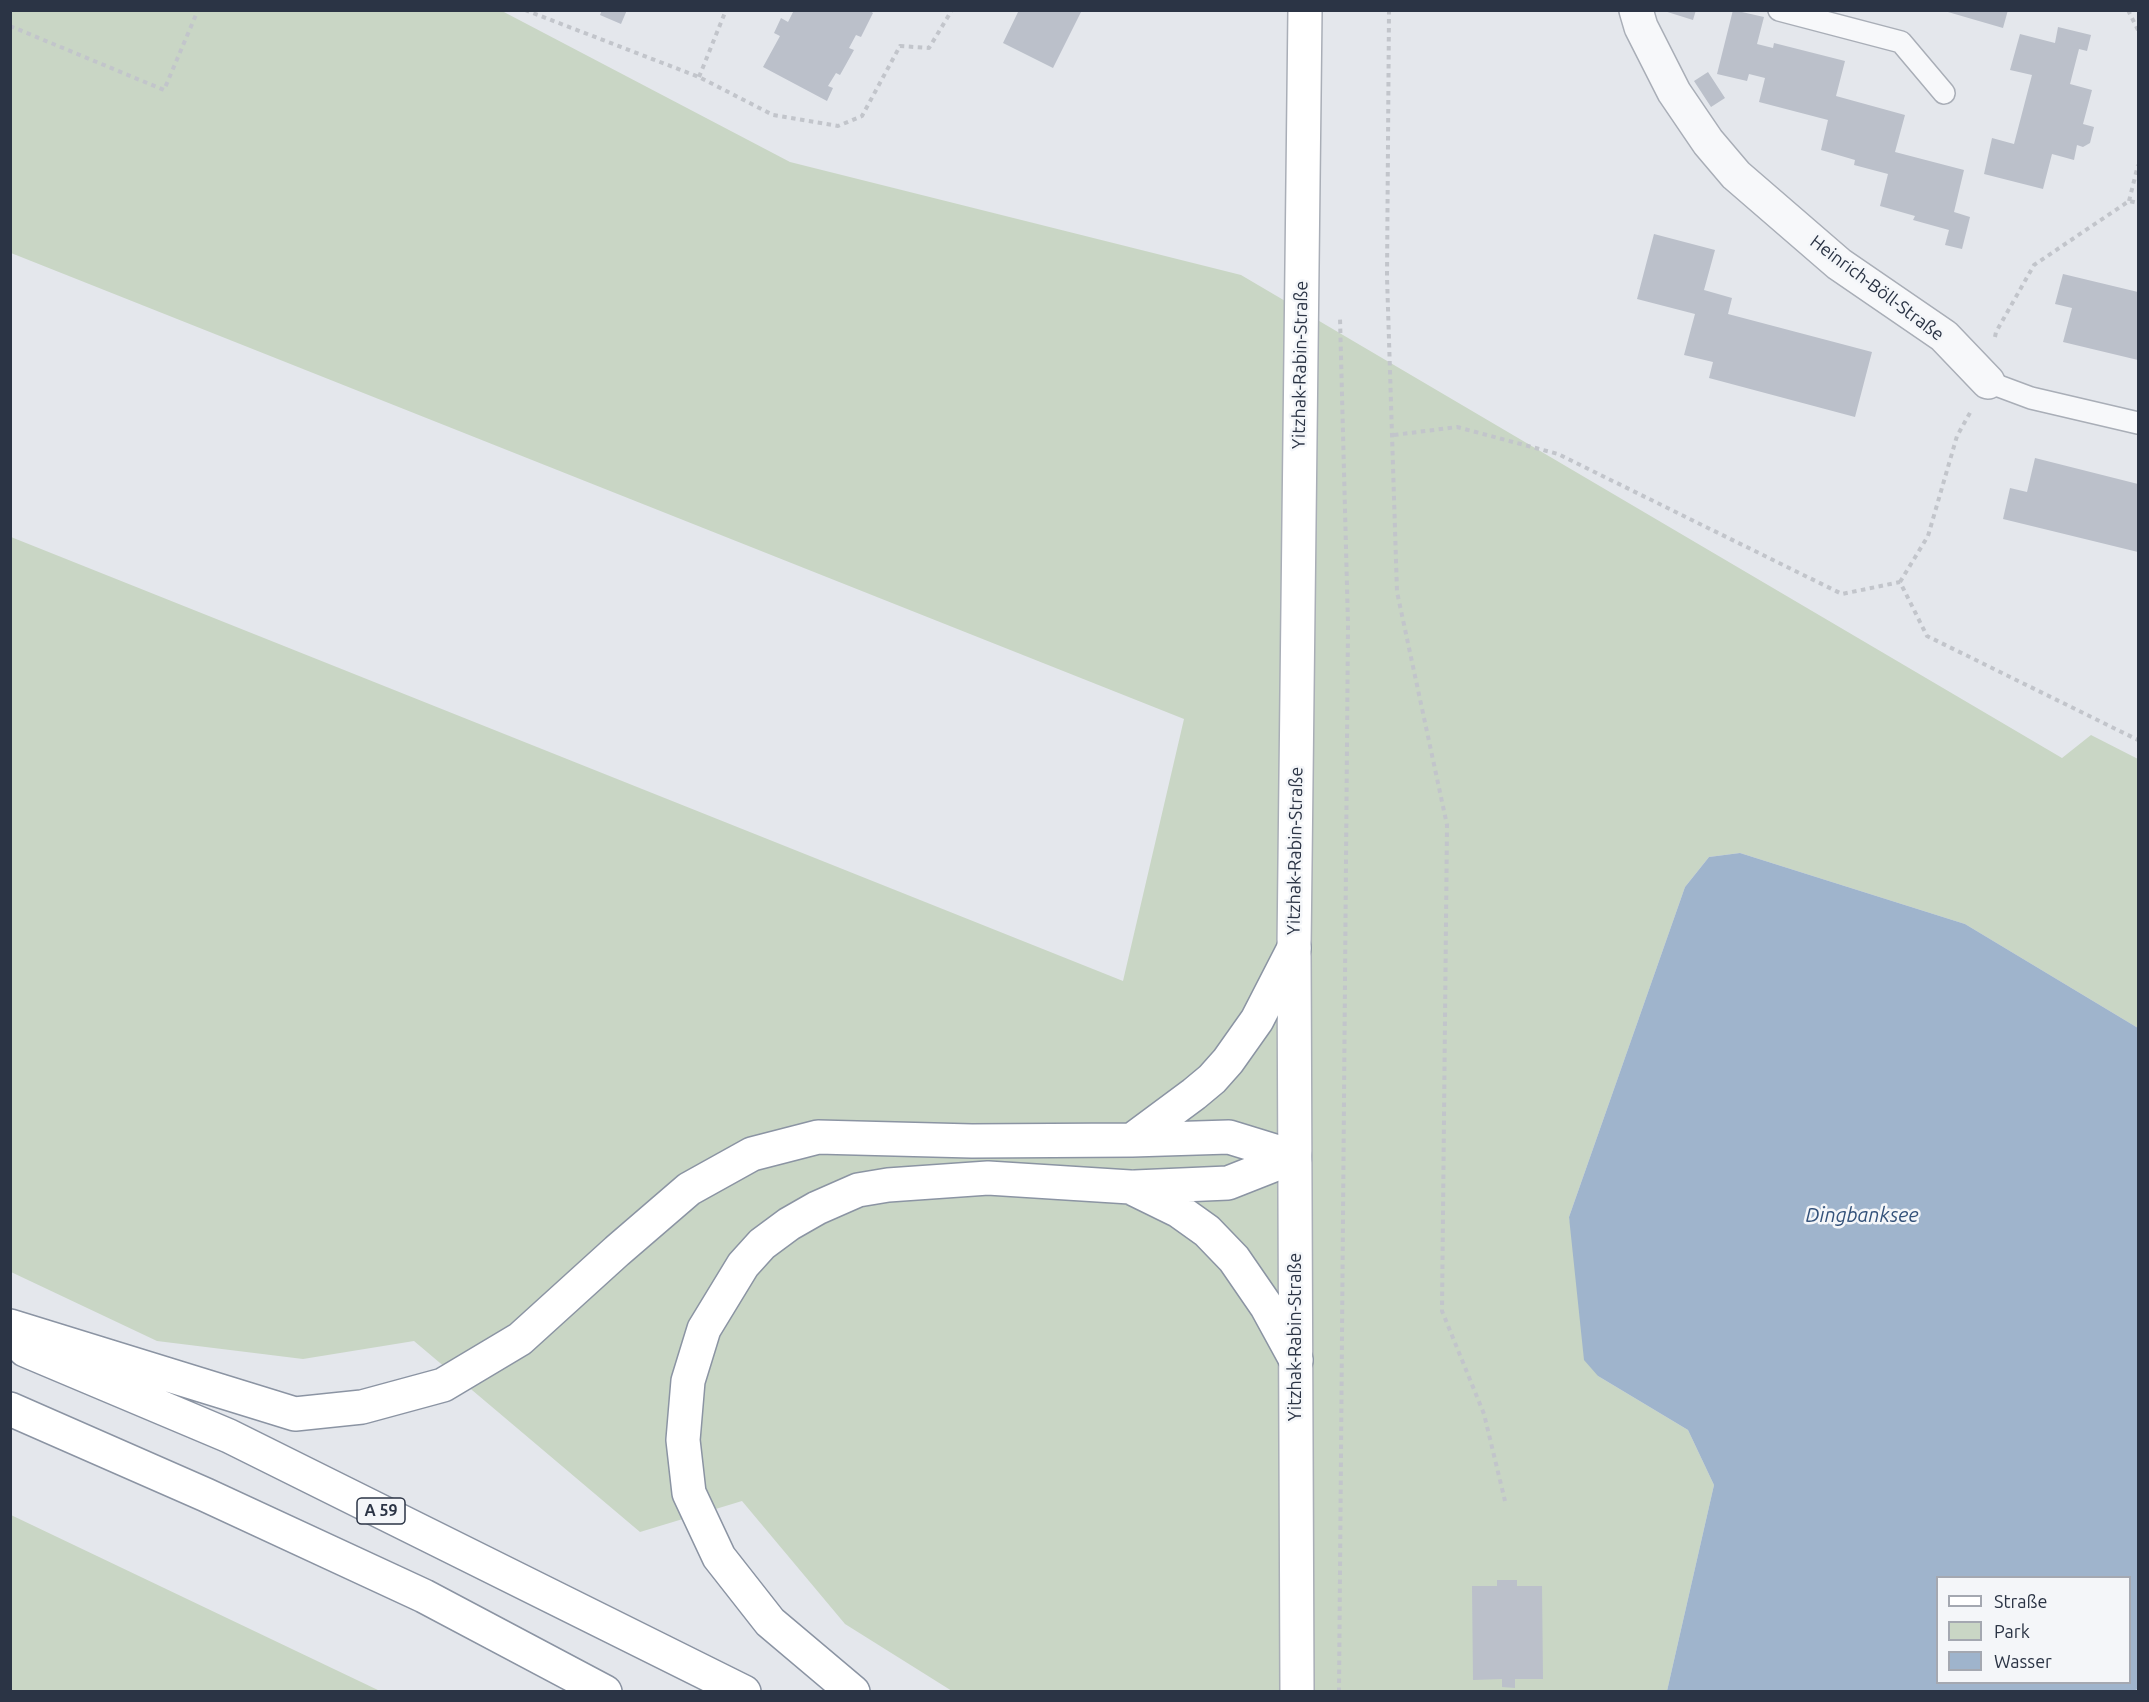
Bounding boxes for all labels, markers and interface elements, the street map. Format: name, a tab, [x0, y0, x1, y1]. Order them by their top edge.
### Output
street label: Heinrich-Böll-Straße	[1806, 231, 1948, 345]
street label: Yitzhak-Rabin-Straße	[1288, 281, 1312, 449]
street label: Yitzhak-Rabin-Straße	[1283, 767, 1307, 935]
water label: Dingbanksee	[1806, 1203, 1918, 1227]
street label: Yitzhak-Rabin-Straße	[1284, 1253, 1306, 1421]
road number: A 59	[357, 1498, 405, 1524]
legend	[1936, 1576, 2131, 1684]
text: Straße	[1994, 1591, 2047, 1611]
text: Park	[1994, 1621, 2030, 1641]
text: Wasser	[1994, 1651, 2052, 1671]

